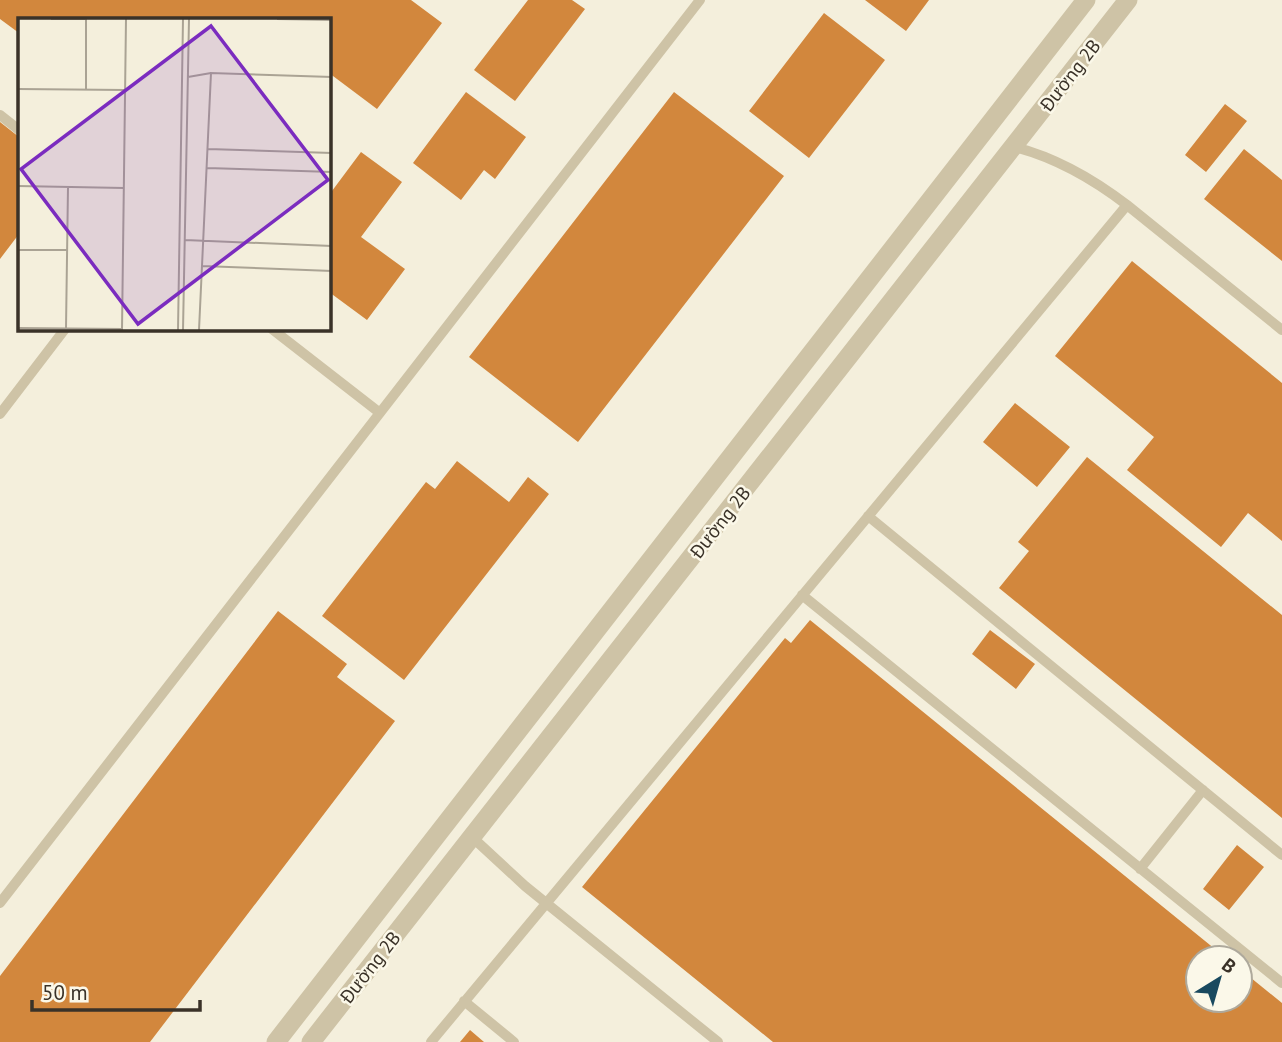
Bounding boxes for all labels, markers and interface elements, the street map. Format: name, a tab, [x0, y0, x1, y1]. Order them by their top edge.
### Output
inset map	[18, 18, 331, 331]
street label: Đường 2B	[1034, 34, 1106, 117]
street label: Đường 2B	[684, 481, 756, 564]
street label: Đường 2B	[334, 926, 406, 1009]
north arrow	[1184, 944, 1254, 1014]
text: B	[1218, 952, 1241, 978]
scale bar	[32, 968, 200, 1012]
text: 50 m	[42, 979, 88, 1006]

